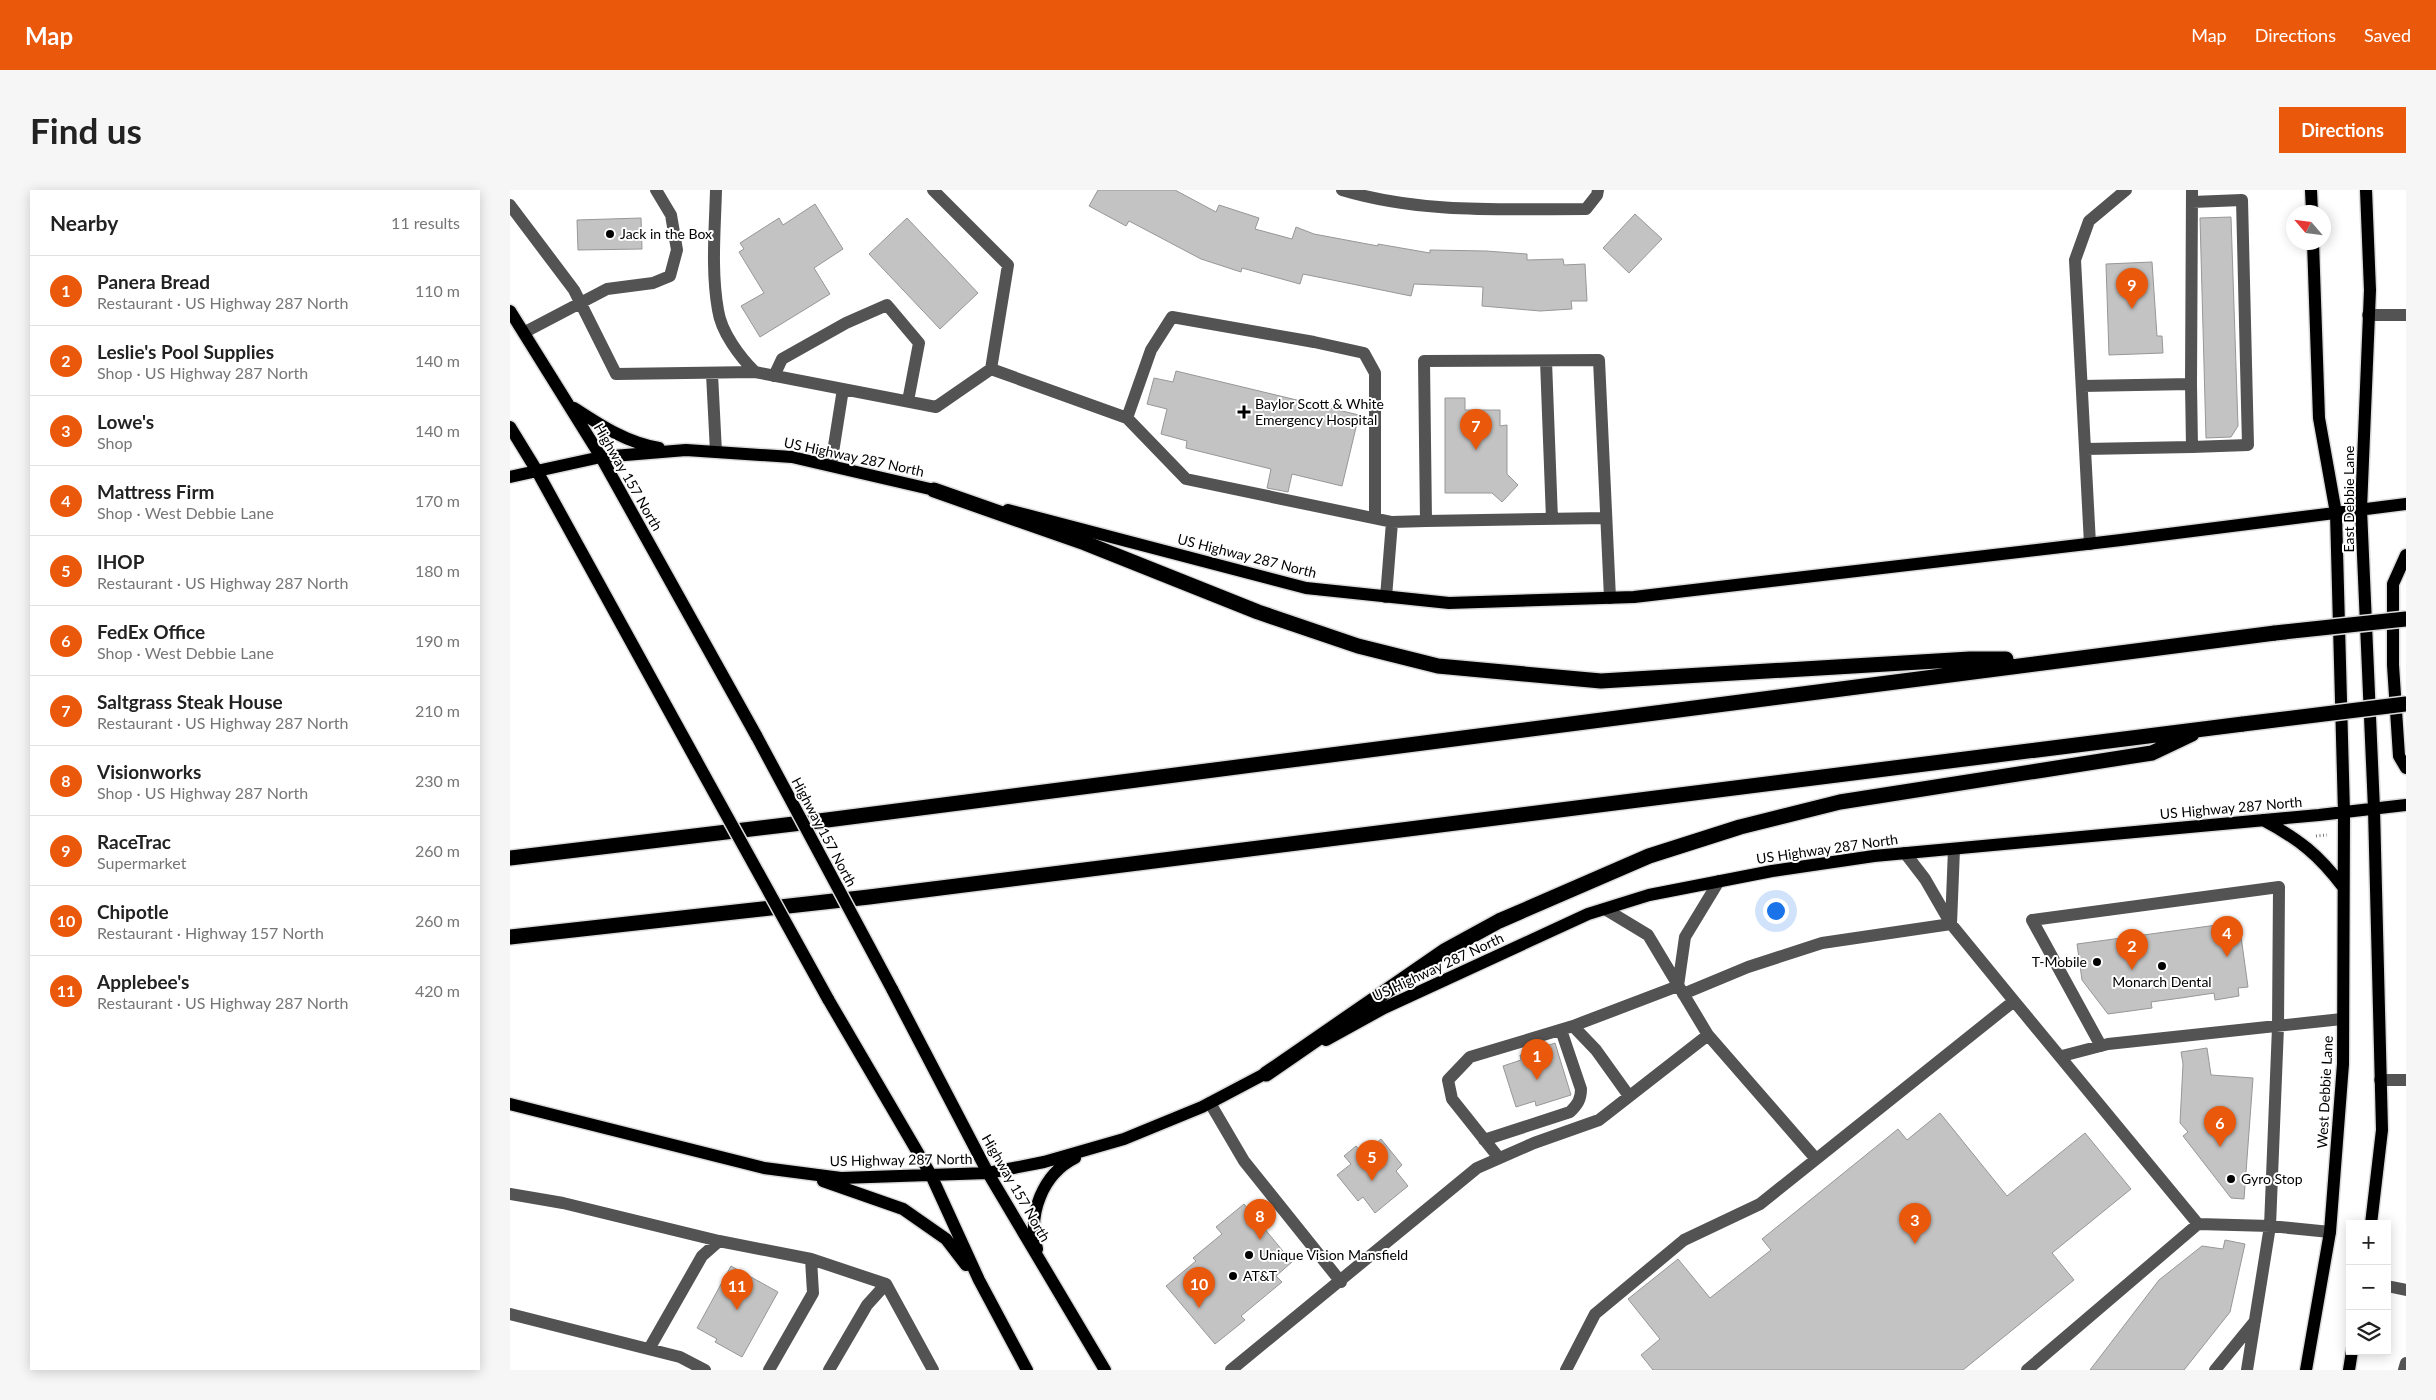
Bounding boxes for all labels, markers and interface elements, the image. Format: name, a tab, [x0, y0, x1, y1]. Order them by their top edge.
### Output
text: Map	[25, 21, 73, 50]
text: Map	[2191, 24, 2227, 46]
text: Directions	[2255, 24, 2336, 46]
text: Saved	[2364, 24, 2411, 46]
button: Directions	[2279, 107, 2406, 153]
text: Find us	[30, 109, 142, 151]
north arrow	[2286, 205, 2331, 250]
text: Nearby	[50, 210, 118, 235]
text: 11 results	[391, 213, 460, 232]
place label: Jack in the Box	[620, 225, 712, 242]
marker: Jack in the Box	[604, 228, 616, 240]
pin: 9	[2116, 268, 2148, 309]
text: Panera Bread	[97, 270, 210, 293]
text: 1	[61, 281, 71, 300]
text: 110 m	[415, 281, 460, 300]
text: Restaurant · US Highway 287 North	[97, 293, 348, 312]
text: Leslie's Pool Supplies	[97, 340, 274, 363]
text: 2	[61, 351, 71, 370]
text: 140 m	[415, 351, 460, 370]
text: Shop · US Highway 287 North	[97, 363, 308, 382]
place label: Baylor Scott & White Emergency Hospital	[1255, 395, 1384, 428]
marker: Baylor Scott & White Emergency Hospital	[1237, 405, 1251, 419]
pin: 7	[1460, 409, 1492, 450]
text: Lowe's	[97, 410, 154, 433]
street label: Highway 157 North	[591, 420, 666, 534]
text: 3	[61, 421, 71, 440]
text: 140 m	[415, 421, 460, 440]
text: Shop	[97, 433, 133, 452]
street label: US Highway 287 North	[782, 433, 926, 480]
street label: East Debbie Lane	[2340, 446, 2357, 552]
text: Mattress Firm	[97, 480, 214, 503]
text: 4	[61, 491, 71, 510]
text: 170 m	[415, 491, 460, 510]
text: Shop · West Debbie Lane	[97, 503, 274, 522]
street label: US Highway 287 North	[1176, 530, 1319, 581]
text: IHOP	[97, 550, 144, 573]
text: 5	[61, 561, 71, 580]
text: 180 m	[415, 561, 460, 580]
text: Restaurant · US Highway 287 North	[97, 573, 348, 592]
text: FedEx Office	[97, 620, 205, 643]
text: 6	[61, 631, 71, 650]
text: 190 m	[415, 631, 460, 650]
text: Shop · West Debbie Lane	[97, 643, 274, 662]
text: Saltgrass Steak House	[97, 690, 283, 713]
text: 7	[61, 701, 71, 720]
text: 210 m	[415, 701, 460, 720]
text: Restaurant · US Highway 287 North	[97, 713, 348, 732]
text: Visionworks	[97, 760, 201, 783]
text: 8	[61, 771, 71, 790]
text: 230 m	[415, 771, 460, 790]
street label: Highway 157 North	[788, 774, 860, 889]
text: Shop · US Highway 287 North	[97, 783, 308, 802]
street label: US Highway 287 North	[2159, 793, 2303, 822]
text: RaceTrac	[97, 830, 171, 853]
street label: US Highway 287 North	[1755, 830, 1899, 867]
text: 9	[61, 841, 71, 860]
text: 260 m	[415, 841, 460, 860]
text: Supermarket	[97, 853, 186, 872]
your location	[1763, 898, 1789, 924]
text: Chipotle	[97, 900, 169, 923]
text: 10	[57, 911, 75, 930]
text: 260 m	[415, 911, 460, 930]
pin: 4	[2211, 916, 2243, 957]
text: Restaurant · Highway 157 North	[97, 923, 324, 942]
street label: US Highway 287 North	[1369, 929, 1506, 1004]
pin: 2	[2116, 929, 2148, 970]
place label: T-Mobile	[2032, 953, 2087, 970]
marker: T-Mobile	[2091, 956, 2103, 968]
marker: Monarch Dental	[2156, 960, 2168, 972]
text: Applebee's	[97, 970, 189, 993]
place label: Monarch Dental	[2112, 973, 2212, 990]
text: 11	[57, 981, 75, 1000]
text: 420 m	[415, 981, 460, 1000]
text: Restaurant · US Highway 287 North	[97, 993, 348, 1012]
street label: West Debbie Lane	[2313, 1035, 2336, 1149]
pin: 1	[1521, 1039, 1553, 1080]
pin: 6	[2204, 1106, 2236, 1147]
street label: Highway 157 North	[979, 1131, 1054, 1245]
pin: 5	[1356, 1140, 1388, 1181]
street label: US Highway 287 North	[829, 1150, 973, 1169]
place label: Gyro Stop	[2241, 1170, 2303, 1187]
marker: Gyro Stop	[2225, 1173, 2237, 1185]
pin: 8	[1244, 1199, 1276, 1240]
pin: 3	[1899, 1203, 1931, 1244]
map controls	[2346, 1220, 2391, 1355]
button: +	[2346, 1220, 2391, 1265]
place label: Unique Vision Mansfield	[1259, 1246, 1408, 1263]
marker: Unique Vision Mansfield	[1243, 1249, 1255, 1261]
button: −	[2346, 1265, 2391, 1310]
pin: 10	[1183, 1267, 1215, 1308]
place label: AT&T	[1243, 1267, 1278, 1284]
pin: 11	[721, 1269, 753, 1310]
marker: AT&T	[1227, 1270, 1239, 1282]
button: layers	[2346, 1310, 2391, 1355]

